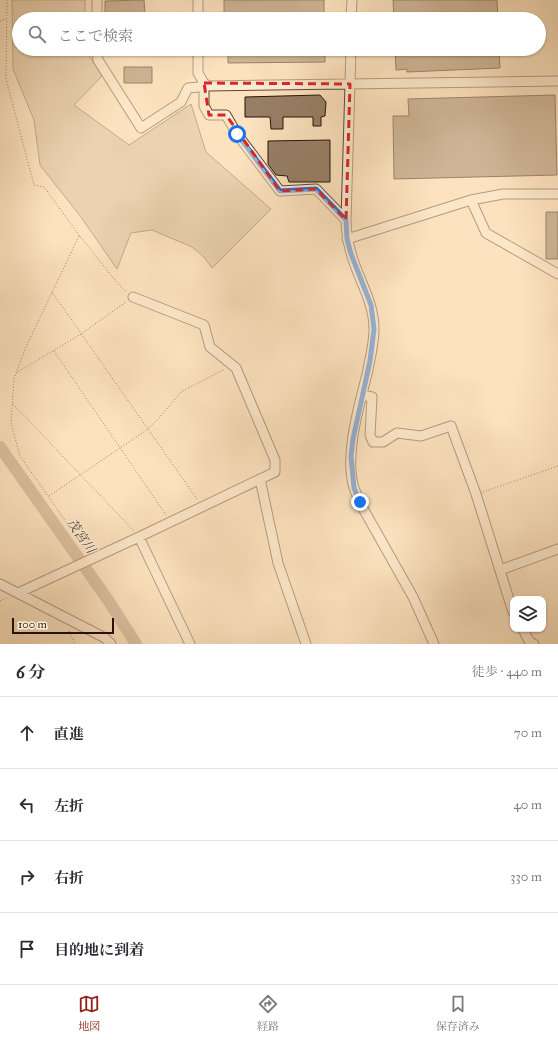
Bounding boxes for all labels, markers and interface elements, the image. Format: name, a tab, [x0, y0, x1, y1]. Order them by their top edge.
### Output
search box	[12, 12, 546, 56]
icon: search	[26, 23, 48, 45]
text: ここで検索	[58, 27, 133, 45]
route start	[228, 125, 246, 143]
route end	[351, 493, 369, 511]
water label: 茂宮川	[63, 515, 100, 558]
map controls	[510, 596, 546, 632]
button: layers	[510, 596, 546, 632]
scale bar	[12, 616, 114, 635]
text: 100 m	[18, 618, 47, 631]
text: 6 分	[16, 662, 45, 683]
text: 徒歩 · 440 m	[472, 664, 542, 680]
icon: ahead	[16, 722, 38, 744]
text: 直進	[54, 725, 84, 743]
text: 70 m	[514, 725, 542, 741]
icon: left	[16, 794, 38, 816]
text: 左折	[54, 797, 84, 815]
text: 40 m	[513, 797, 542, 813]
icon: right	[16, 866, 38, 888]
text: 右折	[54, 869, 84, 887]
text: 330 m	[510, 869, 542, 885]
icon: arrive	[16, 938, 38, 960]
text: 目的地に到着	[54, 941, 144, 959]
tab: 地図	[78, 993, 100, 1033]
tab: 経路	[257, 993, 279, 1033]
tab: 保存済み	[436, 993, 480, 1033]

